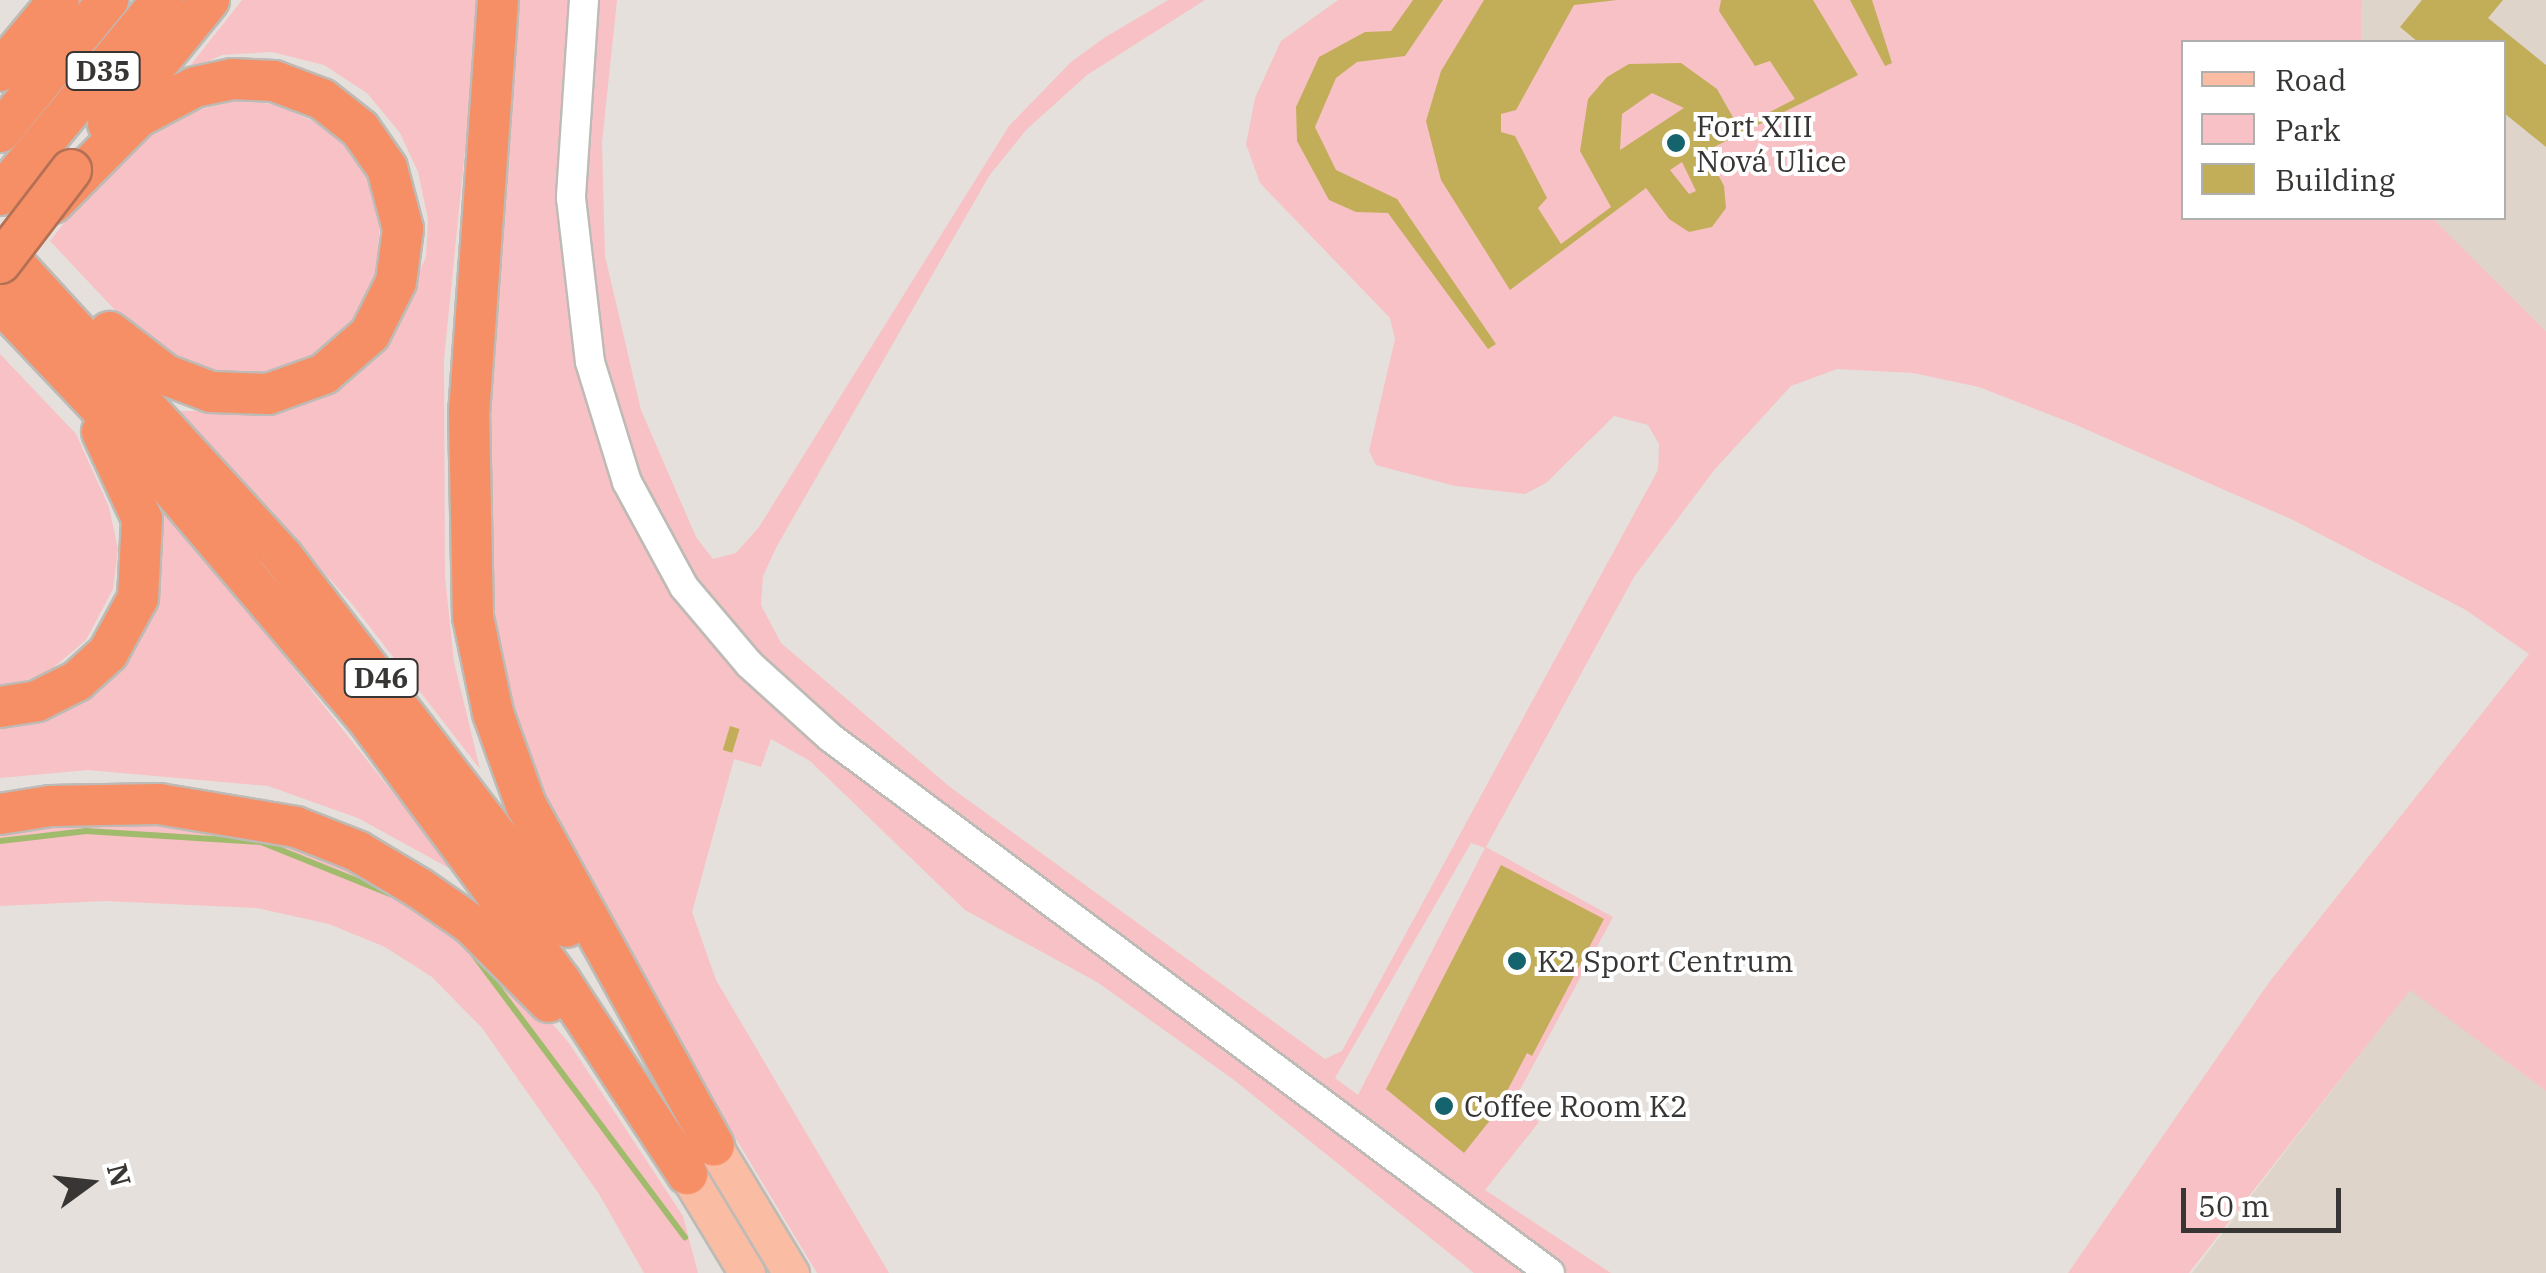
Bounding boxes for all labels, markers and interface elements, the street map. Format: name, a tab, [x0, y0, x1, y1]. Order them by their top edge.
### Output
legend	[2181, 40, 2506, 220]
road number: D35	[66, 48, 140, 94]
text: Road	[2275, 60, 2347, 99]
place label: Fort XIII Nová Ulice	[1696, 108, 1847, 178]
text: Park	[2275, 110, 2341, 149]
marker: Fort XIII Nová Ulice	[1665, 132, 1687, 154]
text: Building	[2275, 160, 2395, 199]
road number: D46	[344, 655, 418, 701]
place label: K2 Sport Centrum	[1537, 943, 1793, 979]
marker: K2 Sport Centrum	[1506, 950, 1528, 972]
place label: Coffee Room K2	[1464, 1088, 1688, 1124]
marker: Coffee Room K2	[1433, 1095, 1455, 1117]
north arrow	[40, 1133, 140, 1233]
text: N	[99, 1160, 140, 1191]
scale bar	[2186, 1168, 2346, 1230]
text: 50 m	[2198, 1186, 2270, 1225]

